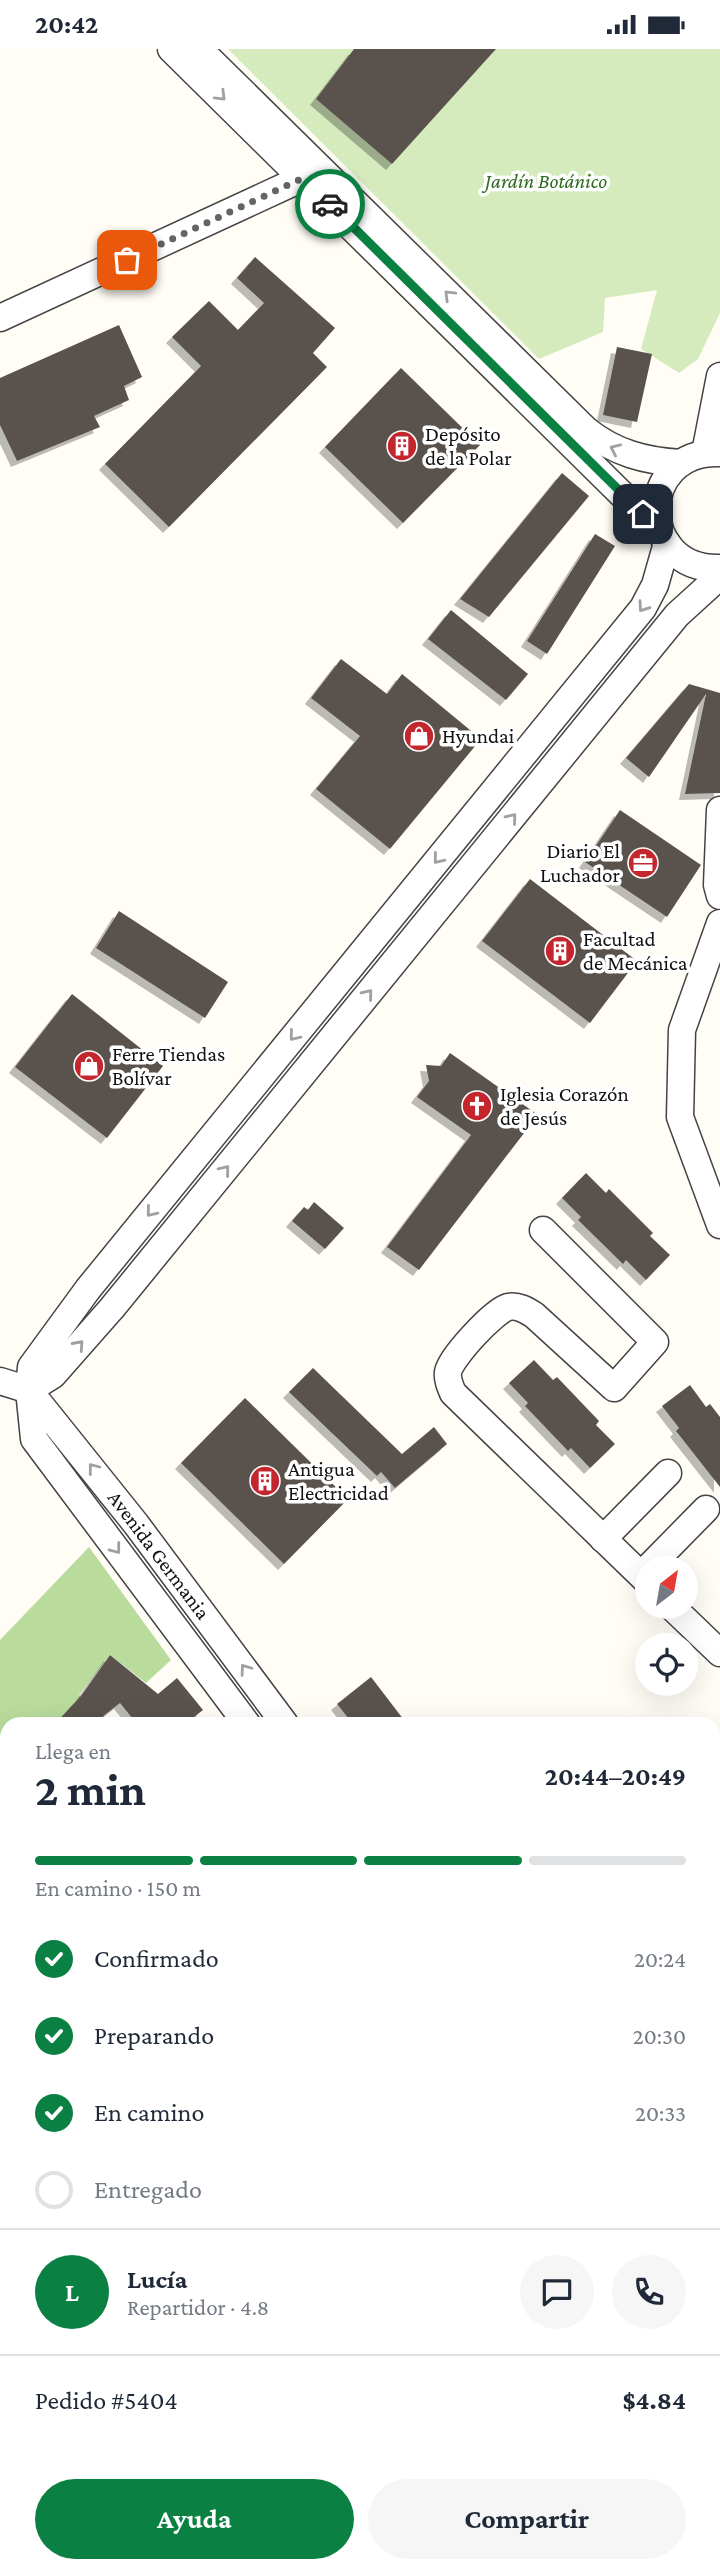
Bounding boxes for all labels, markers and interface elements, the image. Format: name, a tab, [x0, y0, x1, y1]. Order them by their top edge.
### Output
text: 20:42	[35, 10, 98, 39]
one-way arrow	[212, 87, 225, 100]
courier	[295, 169, 365, 239]
park label: Jardín Botánico	[481, 169, 607, 193]
icon: car	[311, 185, 349, 223]
pin	[97, 230, 157, 290]
icon: bag	[108, 241, 146, 279]
one-way arrow	[444, 290, 457, 303]
place label: Depósito de la Polar	[425, 422, 512, 470]
building icon: Depósito de la Polar	[385, 429, 419, 463]
one-way arrow	[610, 443, 622, 457]
pin	[613, 484, 673, 544]
icon: home	[624, 495, 662, 533]
one-way arrow	[639, 599, 651, 612]
shop icon: Hyundai	[402, 719, 436, 753]
place label: Hyundai	[442, 724, 515, 748]
one-way arrow	[504, 813, 516, 826]
place label: Diario El Luchador	[540, 839, 621, 887]
office icon: Diario El Luchador	[626, 846, 660, 880]
one-way arrow	[434, 851, 446, 864]
place label: Facultad de Mecánica	[583, 927, 688, 975]
building icon: Facultad de Mecánica	[543, 934, 577, 968]
one-way arrow	[360, 989, 373, 1001]
one-way arrow	[290, 1028, 303, 1040]
place label: Ferre Tiendas Bolívar	[112, 1042, 225, 1090]
shop icon: Ferre Tiendas Bolívar	[72, 1049, 106, 1083]
place label: Iglesia Corazón de Jesús	[500, 1082, 629, 1130]
church icon: Iglesia Corazón de Jesús	[460, 1089, 494, 1123]
one-way arrow	[216, 1166, 229, 1178]
one-way arrow	[146, 1204, 159, 1216]
one-way arrow	[71, 1340, 83, 1353]
place label: Antigua Electricidad	[288, 1457, 389, 1505]
one-way arrow	[88, 1463, 101, 1475]
building icon: Antigua Electricidad	[248, 1464, 282, 1498]
street label: Avenida Germania	[103, 1486, 215, 1624]
one-way arrow	[108, 1541, 121, 1553]
north arrow	[635, 1556, 698, 1619]
map controls	[635, 1556, 698, 1696]
button: locate	[635, 1633, 698, 1696]
one-way arrow	[240, 1664, 253, 1677]
text: Llega en	[35, 1738, 111, 1764]
text: 20:44–20:49	[545, 1762, 686, 1791]
text: 2 min	[35, 1764, 146, 1815]
text: En camino · 150 m	[35, 1875, 201, 1901]
icon: check	[35, 1940, 73, 1978]
text: Confirmado	[94, 1944, 219, 1973]
text: 20:24	[634, 1946, 686, 1972]
icon: check	[35, 2017, 73, 2055]
text: Preparando	[94, 2021, 214, 2050]
text: 20:30	[633, 2023, 686, 2049]
icon: check	[35, 2094, 73, 2132]
text: En camino	[94, 2098, 204, 2127]
text: 20:33	[635, 2100, 686, 2126]
text: Entregado	[94, 2175, 202, 2204]
button: chat	[520, 2255, 594, 2329]
button: phone	[612, 2255, 686, 2329]
text: Lucía	[127, 2265, 187, 2294]
text: L	[65, 2278, 79, 2307]
text: Repartidor · 4.8	[127, 2294, 269, 2320]
text: Pedido #5404	[35, 2386, 178, 2415]
text: $4.84	[623, 2386, 686, 2415]
button: Ayuda	[35, 2479, 354, 2559]
button: Compartir	[368, 2479, 686, 2559]

